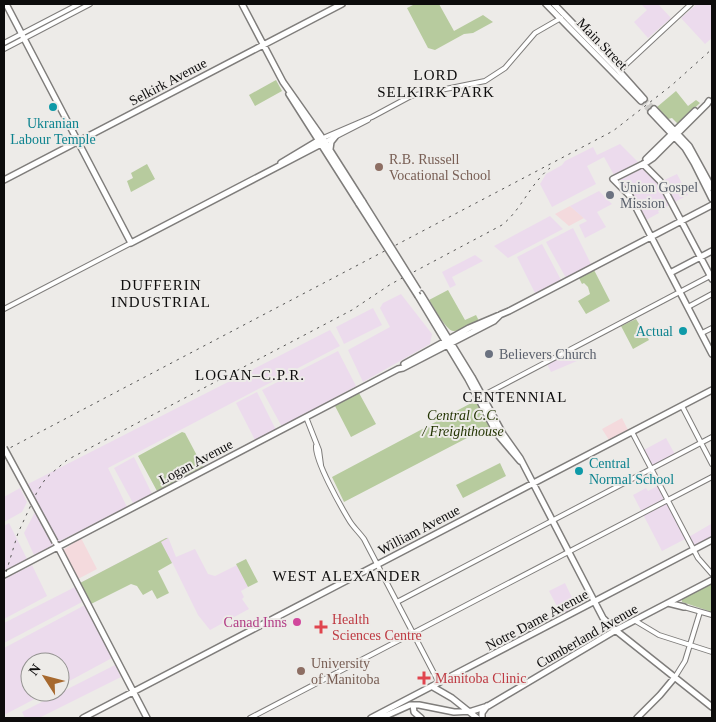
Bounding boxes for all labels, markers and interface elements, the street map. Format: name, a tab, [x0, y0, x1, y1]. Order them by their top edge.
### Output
street label: Main Street	[574, 15, 630, 73]
street label: Selkirk Avenue	[127, 55, 209, 109]
district label: LORD SELKIRK PARK	[377, 67, 495, 100]
marker: Ukranian Labour Temple	[47, 101, 59, 113]
place label: Ukranian Labour Temple	[10, 116, 96, 147]
place label: R.B. Russell Vocational School	[389, 152, 491, 183]
marker: R.B. Russell Vocational School	[373, 161, 385, 173]
place label: Union Gospel Mission	[620, 180, 698, 211]
marker: Union Gospel Mission	[604, 189, 616, 201]
district label: DUFFERIN INDUSTRIAL	[111, 277, 211, 310]
place label: Actual	[636, 324, 673, 339]
marker: Actual	[677, 325, 689, 337]
place label: Believers Church	[499, 347, 597, 362]
marker: Believers Church	[483, 348, 495, 360]
district label: LOGAN–C.P.R.	[195, 367, 305, 383]
district label: CENTENNIAL	[463, 389, 567, 405]
park label: Central C.C. / Freighthouse	[421, 408, 504, 439]
street label: Logan Avenue	[157, 436, 235, 488]
place label: Central Normal School	[589, 456, 674, 487]
marker: Central Normal School	[573, 465, 585, 477]
street label: William Avenue	[376, 502, 462, 558]
district label: WEST ALEXANDER	[272, 568, 422, 584]
street label: Notre Dame Avenue	[483, 587, 591, 653]
street label: Cumberland Avenue	[534, 601, 640, 671]
place label: Health Sciences Centre	[332, 612, 422, 643]
place label: Canad Inns	[224, 615, 287, 630]
marker: Canad Inns	[291, 616, 303, 628]
marker: Health Sciences Centre	[314, 620, 328, 634]
north arrow	[20, 652, 70, 702]
place label: University of Manitoba	[311, 656, 381, 687]
text: N	[26, 661, 44, 678]
marker: University of Manitoba	[295, 665, 307, 677]
marker: Manitoba Clinic	[417, 671, 431, 685]
place label: Manitoba Clinic	[435, 671, 526, 686]

